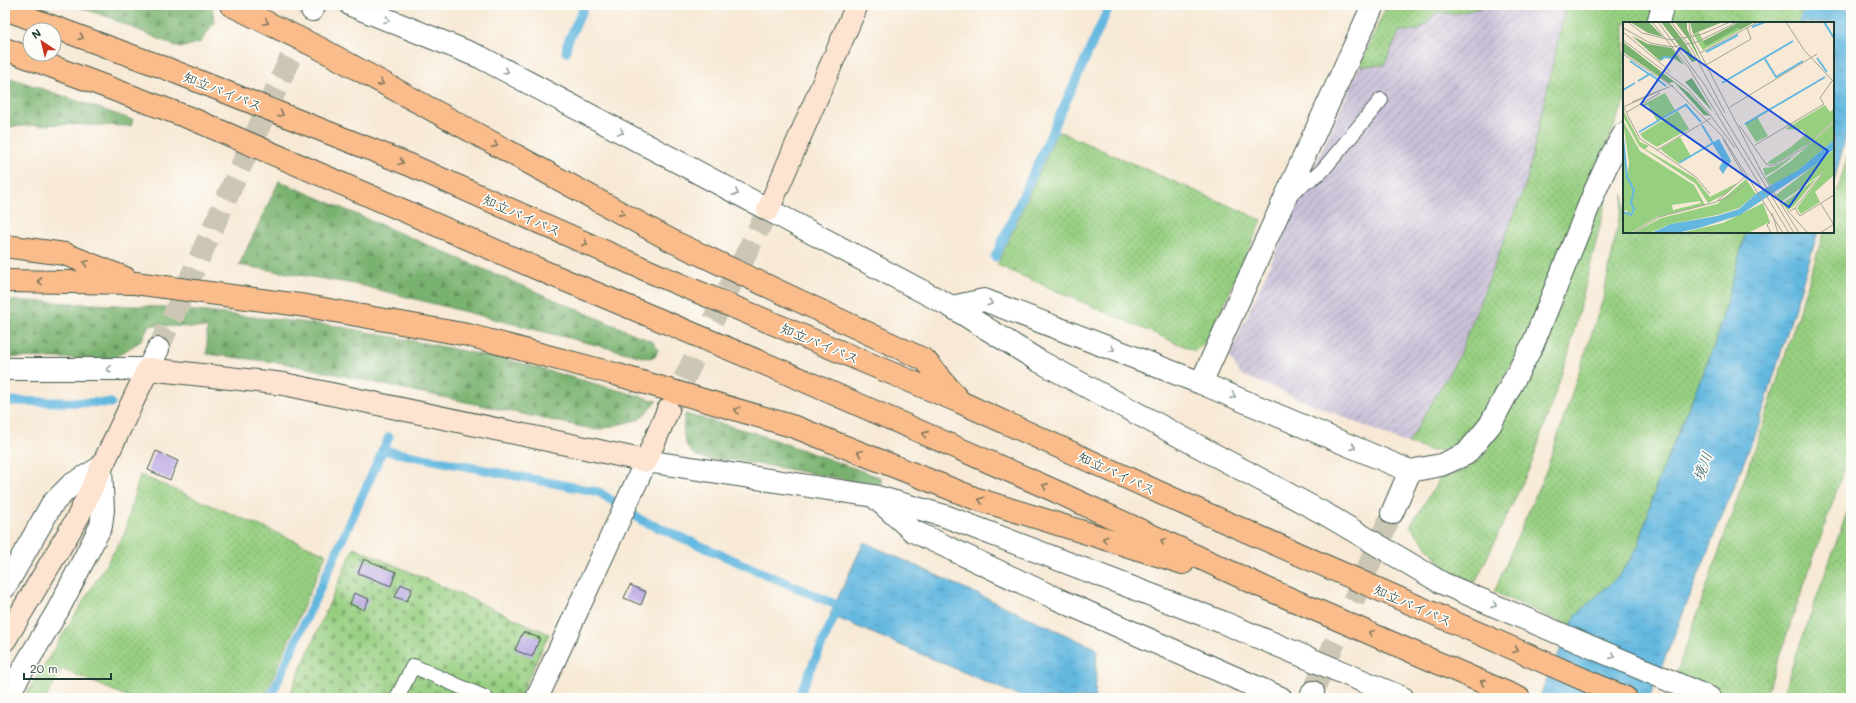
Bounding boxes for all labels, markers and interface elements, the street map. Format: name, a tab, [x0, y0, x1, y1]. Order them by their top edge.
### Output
one-way arrow	[383, 15, 390, 23]
one-way arrow	[261, 17, 269, 25]
north arrow	[22, 22, 62, 62]
inset map	[1623, 22, 1834, 233]
text: N	[28, 25, 44, 42]
one-way arrow	[78, 32, 85, 40]
one-way arrow	[502, 66, 509, 74]
street label: 知立バイパス	[181, 67, 265, 115]
one-way arrow	[377, 78, 384, 85]
one-way arrow	[277, 110, 284, 118]
one-way arrow	[617, 127, 624, 135]
one-way arrow	[491, 140, 498, 148]
one-way arrow	[398, 158, 405, 166]
one-way arrow	[732, 188, 739, 195]
street label: 知立バイパス	[480, 189, 564, 241]
one-way arrow	[617, 209, 625, 216]
one-way arrow	[580, 238, 588, 246]
one-way arrow	[82, 259, 89, 267]
one-way arrow	[37, 277, 43, 285]
one-way arrow	[987, 298, 994, 307]
street label: 知立バイパス	[778, 318, 862, 368]
one-way arrow	[1108, 344, 1115, 352]
one-way arrow	[106, 365, 112, 373]
one-way arrow	[1228, 391, 1236, 399]
one-way arrow	[734, 406, 741, 415]
one-way arrow	[922, 431, 930, 439]
one-way arrow	[1348, 442, 1356, 450]
street label: 知立バイパス	[1075, 447, 1159, 499]
water label: 境川	[1687, 448, 1717, 484]
one-way arrow	[856, 449, 863, 457]
one-way arrow	[1041, 483, 1049, 491]
one-way arrow	[977, 496, 984, 505]
one-way arrow	[1102, 535, 1109, 544]
one-way arrow	[1159, 538, 1167, 546]
street label: 知立バイパス	[1371, 579, 1455, 631]
one-way arrow	[1490, 600, 1497, 608]
one-way arrow	[1367, 630, 1374, 638]
one-way arrow	[1511, 645, 1519, 653]
one-way arrow	[1609, 651, 1616, 659]
scale bar	[24, 655, 111, 681]
text: 20 m	[30, 660, 58, 676]
one-way arrow	[1480, 679, 1487, 687]

